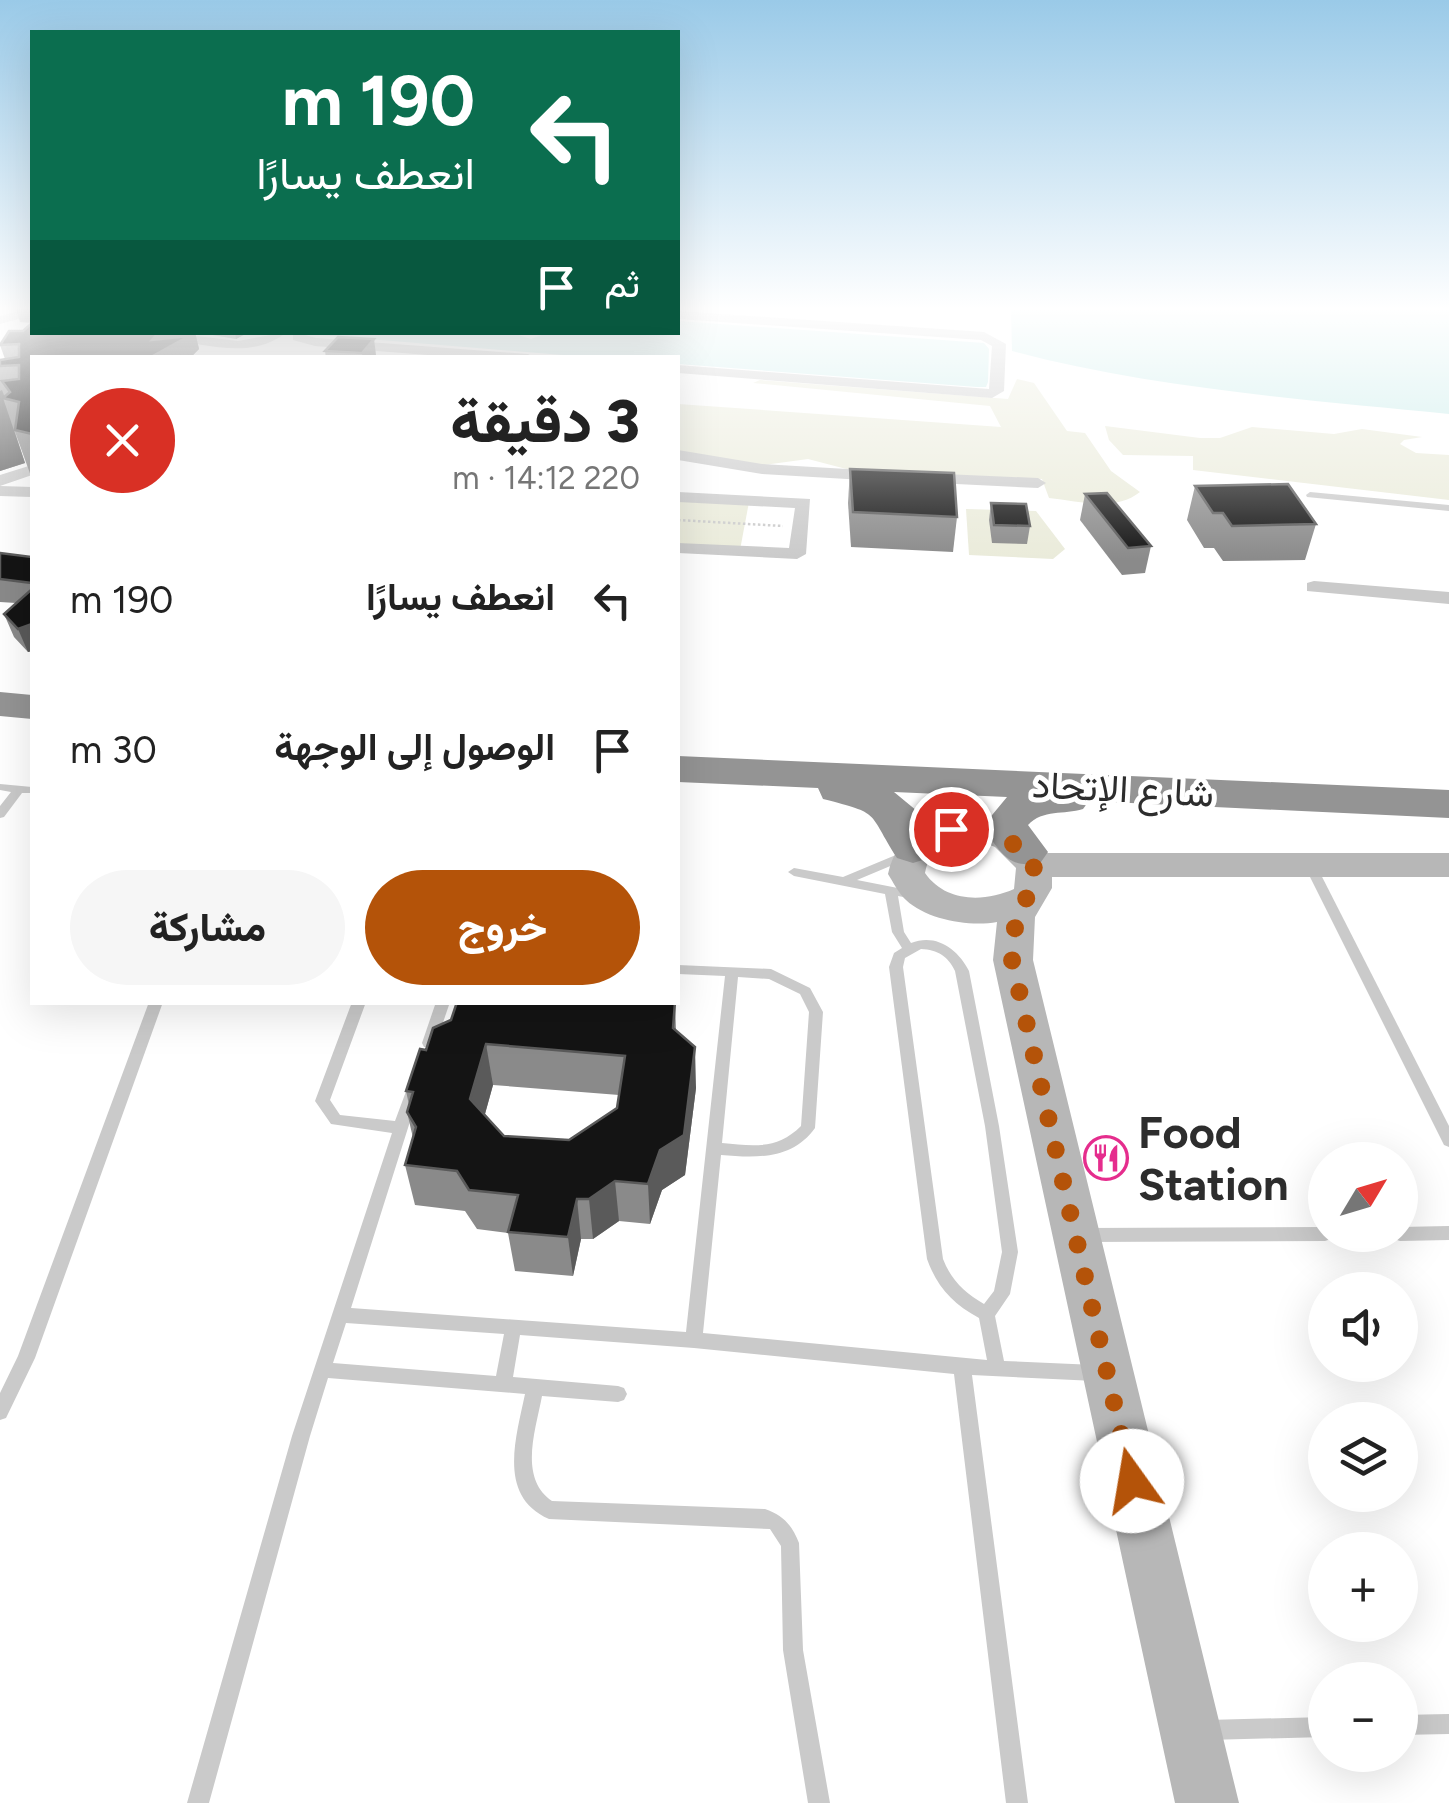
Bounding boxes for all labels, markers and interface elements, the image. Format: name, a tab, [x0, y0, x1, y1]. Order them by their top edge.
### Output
text: 190 m	[282, 58, 475, 143]
icon: left	[510, 70, 640, 200]
text: انعطف يسارًا	[256, 146, 475, 200]
icon: arrive	[529, 260, 584, 315]
text: ثم	[604, 261, 640, 307]
text: 3 دقيقة	[450, 385, 640, 457]
button: close	[70, 388, 175, 493]
text: 220 m · 14:12	[452, 459, 640, 497]
icon: left	[585, 573, 640, 628]
text: انعطف يسارًا	[366, 574, 555, 620]
text: 190 m	[70, 577, 173, 623]
icon: arrive	[585, 723, 640, 778]
text: الوصول إلى الوجهة	[274, 724, 555, 770]
text: 30 m	[70, 727, 157, 773]
street label: شارع الإتحاد	[1031, 761, 1215, 820]
pin	[909, 787, 994, 872]
icon: arrive	[924, 802, 979, 857]
button: مشاركة	[70, 870, 345, 985]
button: خروج	[365, 870, 640, 985]
place label: Food Station	[1138, 1105, 1289, 1211]
restaurant icon: Food Station	[1083, 1135, 1129, 1181]
north arrow	[1308, 1142, 1418, 1252]
map controls	[1308, 1142, 1418, 1772]
button: sound	[1308, 1272, 1418, 1382]
button: layers	[1308, 1402, 1418, 1512]
position arrow	[1080, 1429, 1184, 1533]
button: +	[1308, 1532, 1418, 1642]
button: −	[1308, 1662, 1418, 1772]

